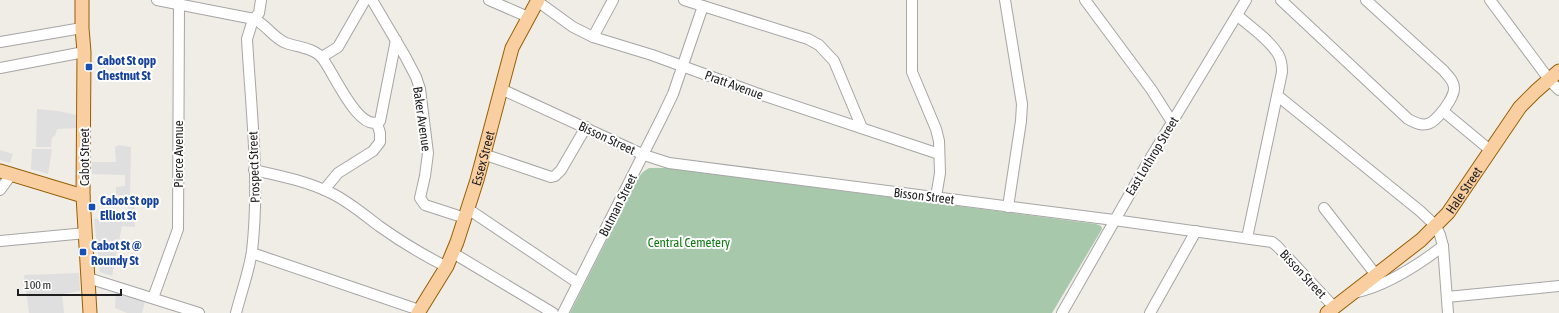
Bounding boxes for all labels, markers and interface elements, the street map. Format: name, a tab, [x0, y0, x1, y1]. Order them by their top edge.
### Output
place label: Cabot St opp Chestnut St	[97, 53, 156, 83]
marker: Cabot St opp Chestnut St	[84, 62, 94, 72]
street label: Pratt Avenue	[703, 67, 765, 103]
street label: Baker Avenue	[410, 86, 434, 152]
street label: East Lothrop Street	[1123, 114, 1182, 198]
street label: Bisson Street	[576, 118, 638, 158]
street label: Pierce Avenue	[171, 120, 186, 188]
street label: Cabot Street	[77, 128, 92, 186]
street label: Essex Street	[468, 129, 497, 187]
street label: Prospect Street	[245, 131, 263, 203]
street label: Hale Street	[1442, 164, 1485, 216]
street label: Butman Street	[596, 171, 640, 239]
street label: Bisson Street	[893, 185, 955, 207]
place label: Cabot St opp Elliot St	[100, 193, 159, 223]
marker: Cabot St opp Elliot St	[87, 202, 97, 212]
park label: Central Cemetery	[648, 235, 731, 250]
place label: Cabot St @ Roundy St	[91, 238, 142, 268]
marker: Cabot St @ Roundy St	[78, 247, 88, 257]
street label: Bisson Street	[1277, 247, 1329, 302]
scale bar	[18, 271, 121, 297]
text: 100 m	[24, 278, 51, 292]

